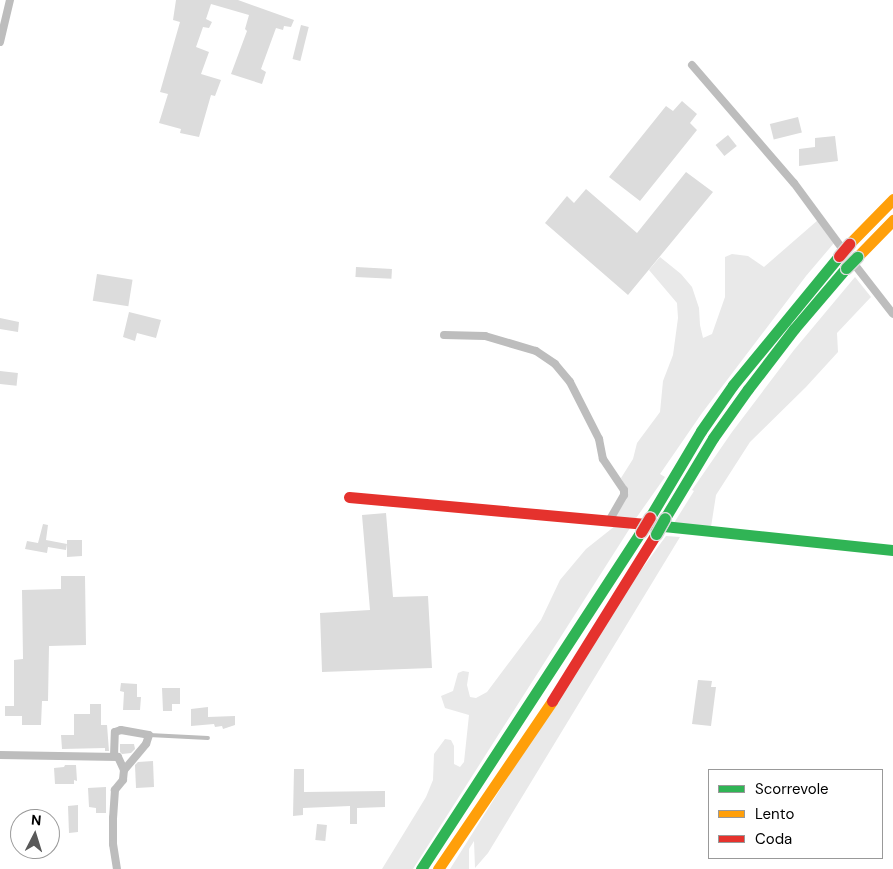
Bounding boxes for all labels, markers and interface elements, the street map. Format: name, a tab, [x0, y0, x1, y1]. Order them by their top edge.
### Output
legend	[708, 769, 883, 859]
text: Scorrevole	[755, 779, 829, 799]
text: Lento	[755, 804, 794, 824]
north arrow	[10, 809, 60, 859]
text: N	[30, 811, 42, 829]
text: Coda	[755, 829, 792, 849]

